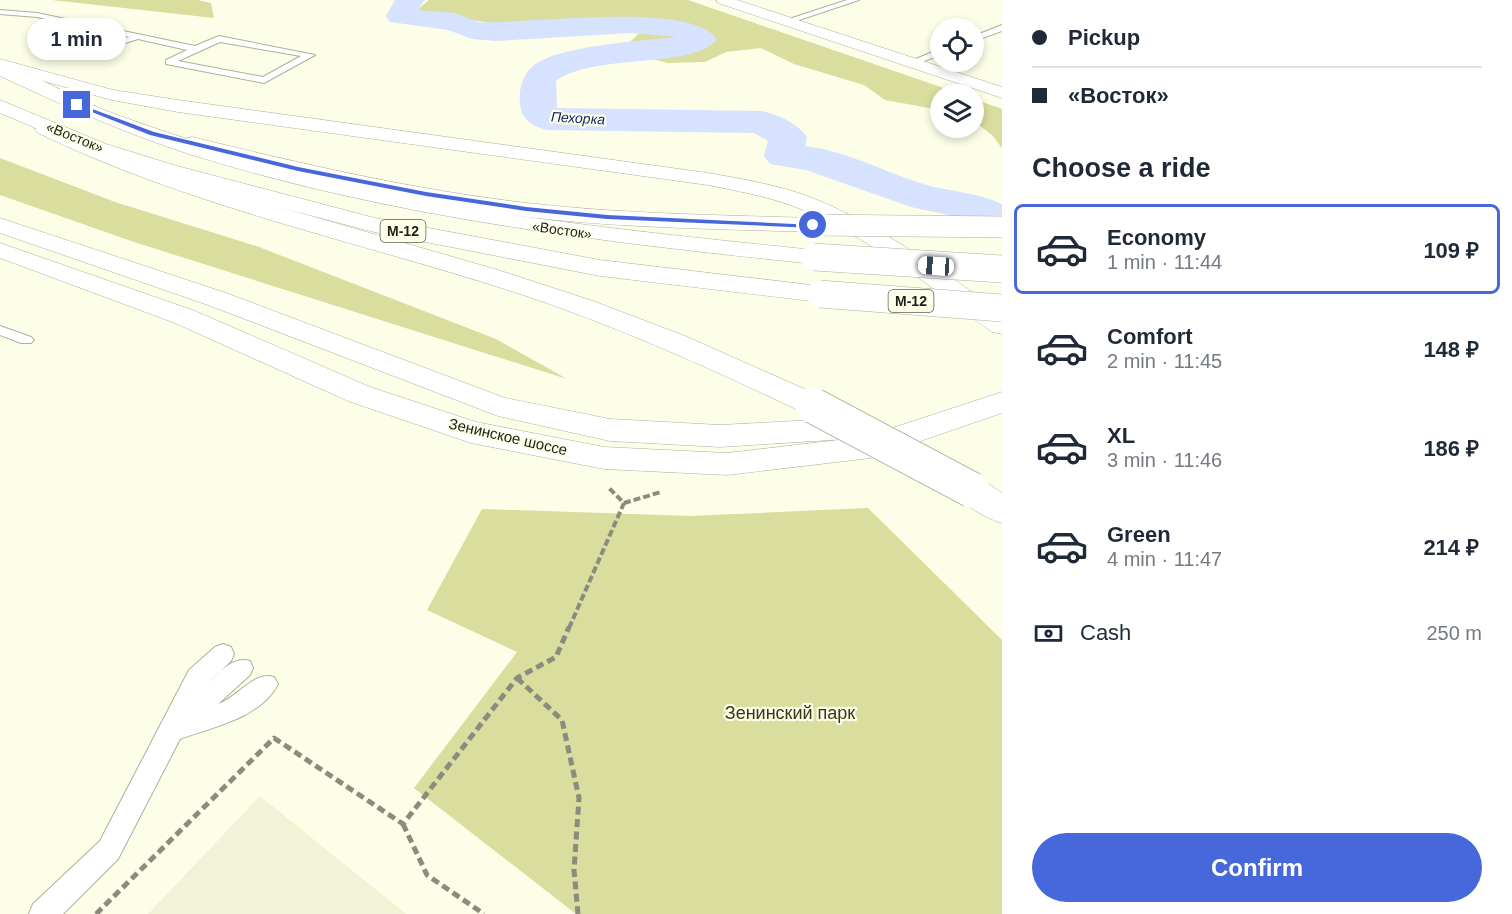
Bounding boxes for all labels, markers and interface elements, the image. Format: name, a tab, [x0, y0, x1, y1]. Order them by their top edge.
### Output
callout: 1 min	[28, 18, 127, 60]
map controls	[930, 18, 984, 138]
button: locate	[930, 18, 984, 72]
text: Pickup	[1068, 25, 1140, 50]
text: 1 min	[50, 28, 103, 50]
text: «Восток»	[1068, 83, 1169, 108]
button: layers	[930, 84, 984, 138]
route end	[63, 91, 90, 118]
water label: Пехорка	[551, 109, 606, 127]
street label: «Восток»	[44, 118, 106, 156]
text: Choose a ride	[1032, 153, 1211, 183]
route start	[799, 211, 826, 238]
street label: «Восток»	[531, 218, 593, 242]
road number: М-12	[380, 220, 426, 242]
icon: car	[1035, 222, 1089, 276]
text: Economy	[1107, 225, 1206, 250]
text: 109 ₽	[1423, 238, 1479, 263]
text: 1 min · 11:44	[1107, 251, 1222, 273]
car	[917, 256, 955, 276]
road number: М-12	[888, 290, 934, 312]
icon: car	[1035, 321, 1089, 375]
text: Comfort	[1107, 324, 1193, 349]
text: 148 ₽	[1423, 337, 1479, 362]
text: 2 min · 11:45	[1107, 350, 1222, 372]
street label: Зенинское шоссе	[447, 415, 569, 458]
icon: car	[1035, 420, 1089, 474]
text: XL	[1107, 423, 1135, 448]
text: 186 ₽	[1423, 436, 1479, 461]
text: 3 min · 11:46	[1107, 449, 1222, 471]
icon: car	[1035, 519, 1089, 573]
text: Green	[1107, 522, 1171, 547]
text: 214 ₽	[1423, 535, 1479, 560]
text: 4 min · 11:47	[1107, 548, 1222, 570]
icon: cash	[1032, 617, 1065, 650]
text: Cash	[1080, 620, 1131, 645]
text: 250 m	[1426, 622, 1482, 644]
park label: Зенинский парк	[725, 703, 855, 723]
button: Confirm	[1032, 833, 1482, 902]

